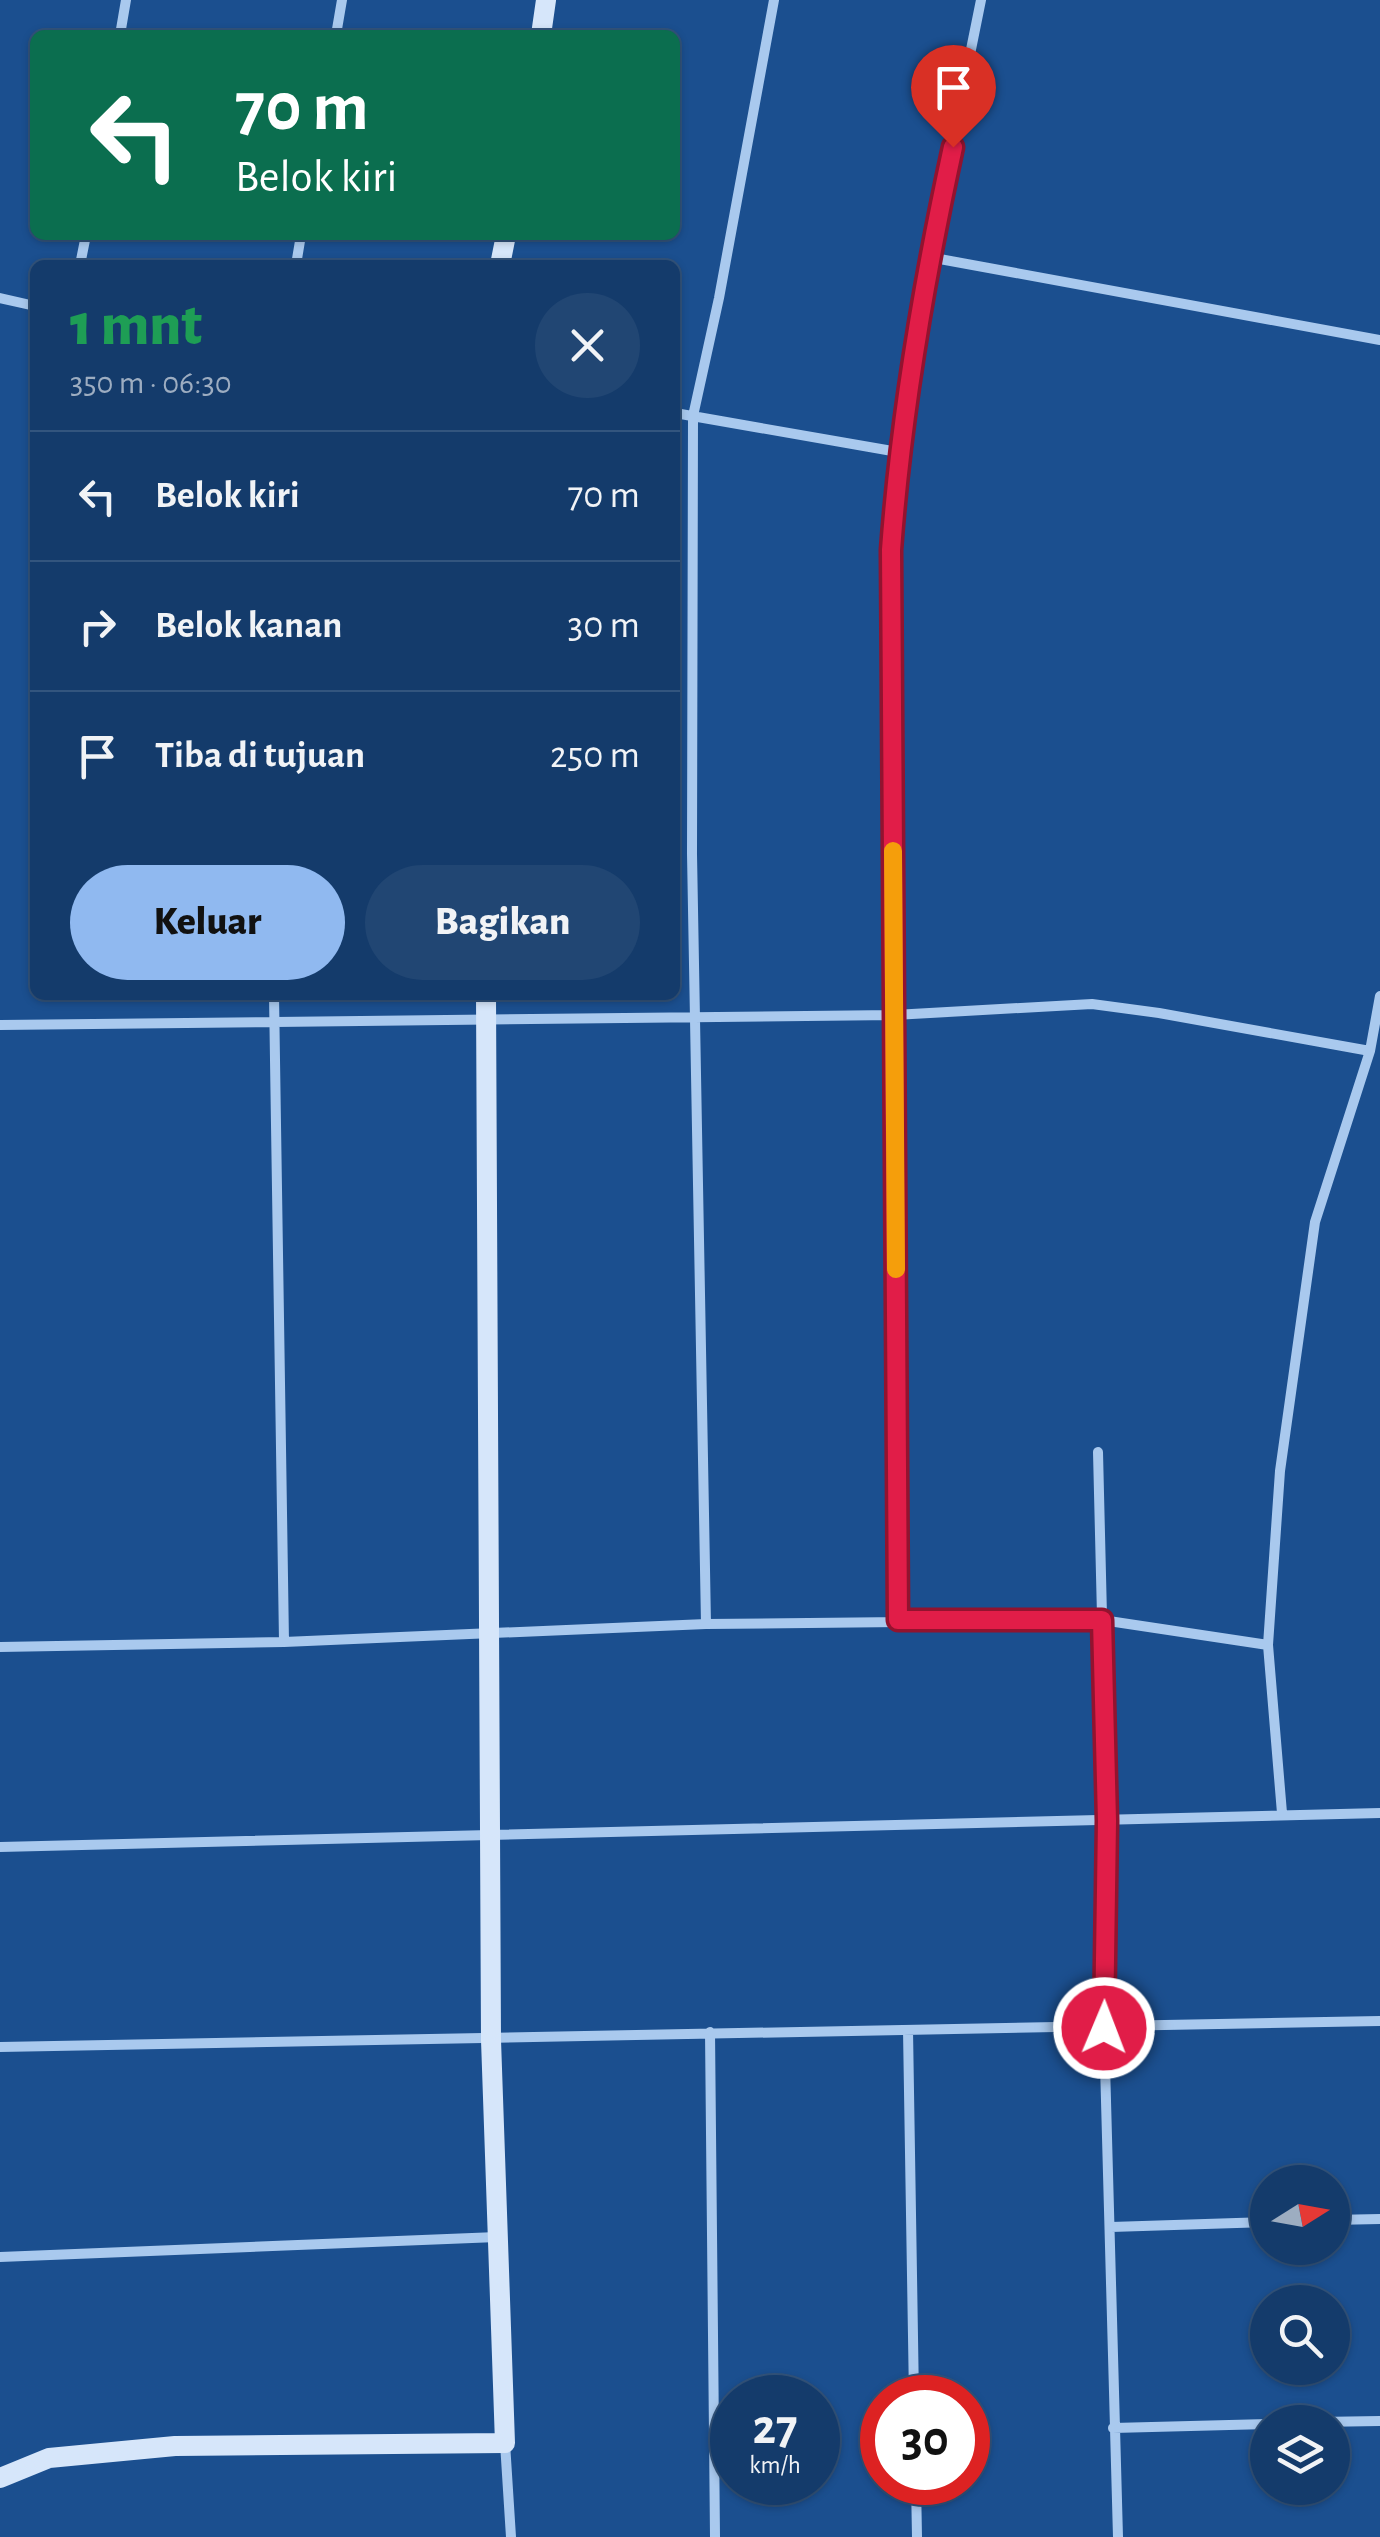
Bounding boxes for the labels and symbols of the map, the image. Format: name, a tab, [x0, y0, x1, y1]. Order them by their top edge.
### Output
pin	[911, 45, 996, 148]
position arrow	[1052, 1976, 1156, 2080]
north arrow	[1250, 2165, 1350, 2265]
speed limit sign: 30	[860, 2375, 990, 2505]

